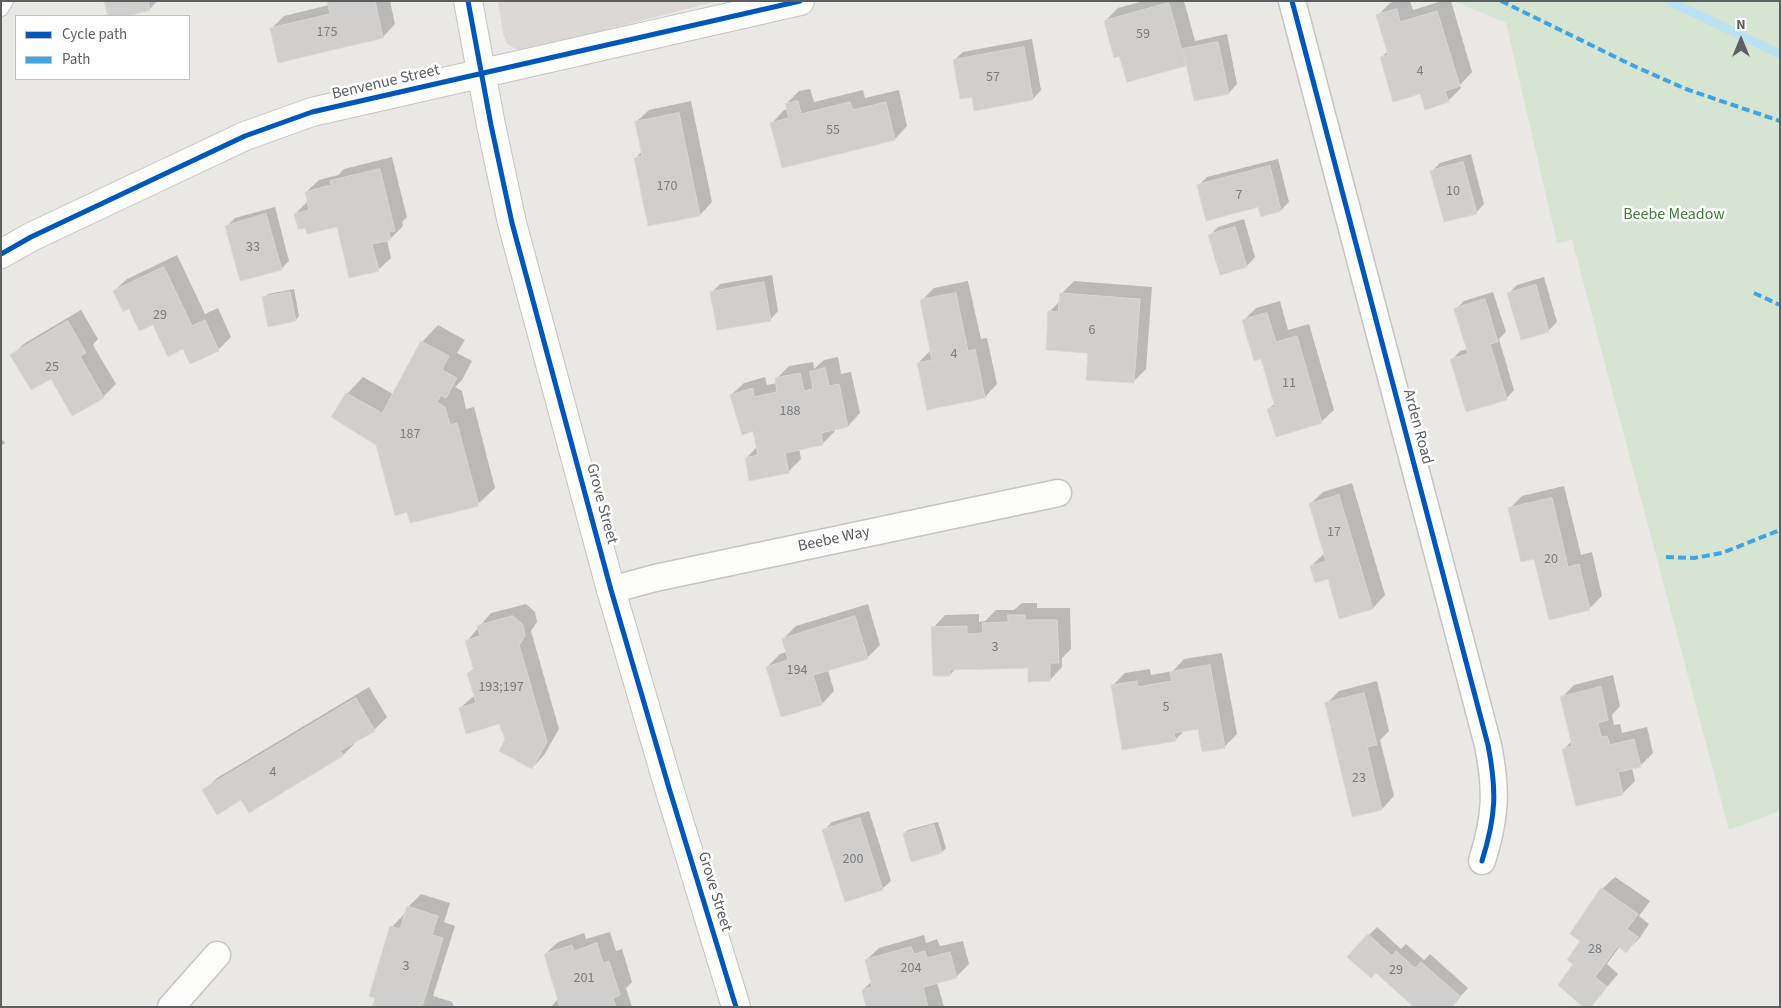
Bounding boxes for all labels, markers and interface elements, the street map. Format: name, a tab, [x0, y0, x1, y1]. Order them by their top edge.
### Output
legend	[15, 15, 190, 80]
north arrow	[1716, 15, 1766, 65]
text: N	[1736, 15, 1746, 35]
text: Cycle path	[62, 24, 127, 45]
house number: 175	[317, 25, 337, 41]
house number: 59	[1136, 27, 1150, 43]
text: Path	[62, 49, 90, 70]
street label: Benvenue Street	[330, 61, 442, 105]
house number: 4	[1417, 64, 1423, 80]
house number: 57	[986, 70, 1000, 86]
house number: 55	[826, 123, 840, 139]
house number: 170	[657, 179, 677, 195]
house number: 10	[1446, 184, 1460, 200]
house number: 7	[1236, 188, 1242, 204]
park label: Beebe Meadow	[1623, 205, 1725, 225]
house number: 33	[246, 240, 260, 256]
house number: 29	[153, 308, 167, 324]
house number: 6	[1089, 323, 1095, 339]
house number: 4	[951, 347, 957, 363]
house number: 25	[45, 360, 59, 376]
house number: 11	[1282, 376, 1296, 392]
street label: Arden Road	[1398, 387, 1436, 467]
house number: 188	[780, 404, 800, 420]
house number: 187	[400, 427, 420, 443]
street label: Grove Street	[581, 462, 621, 546]
street label: Beebe Way	[796, 523, 872, 557]
house number: 17	[1327, 525, 1341, 541]
house number: 20	[1544, 552, 1558, 568]
house number: 3	[992, 640, 998, 656]
house number: 194	[787, 663, 807, 679]
house number: 193;197	[478, 680, 524, 696]
house number: 5	[1163, 700, 1169, 716]
house number: 4	[270, 765, 276, 781]
house number: 23	[1352, 771, 1366, 787]
street label: Grove Street	[693, 850, 735, 934]
house number: 200	[843, 852, 863, 868]
house number: 28	[1588, 942, 1602, 958]
house number: 3	[403, 959, 409, 975]
house number: 204	[901, 961, 921, 977]
house number: 29	[1389, 963, 1403, 979]
house number: 201	[574, 971, 594, 987]

